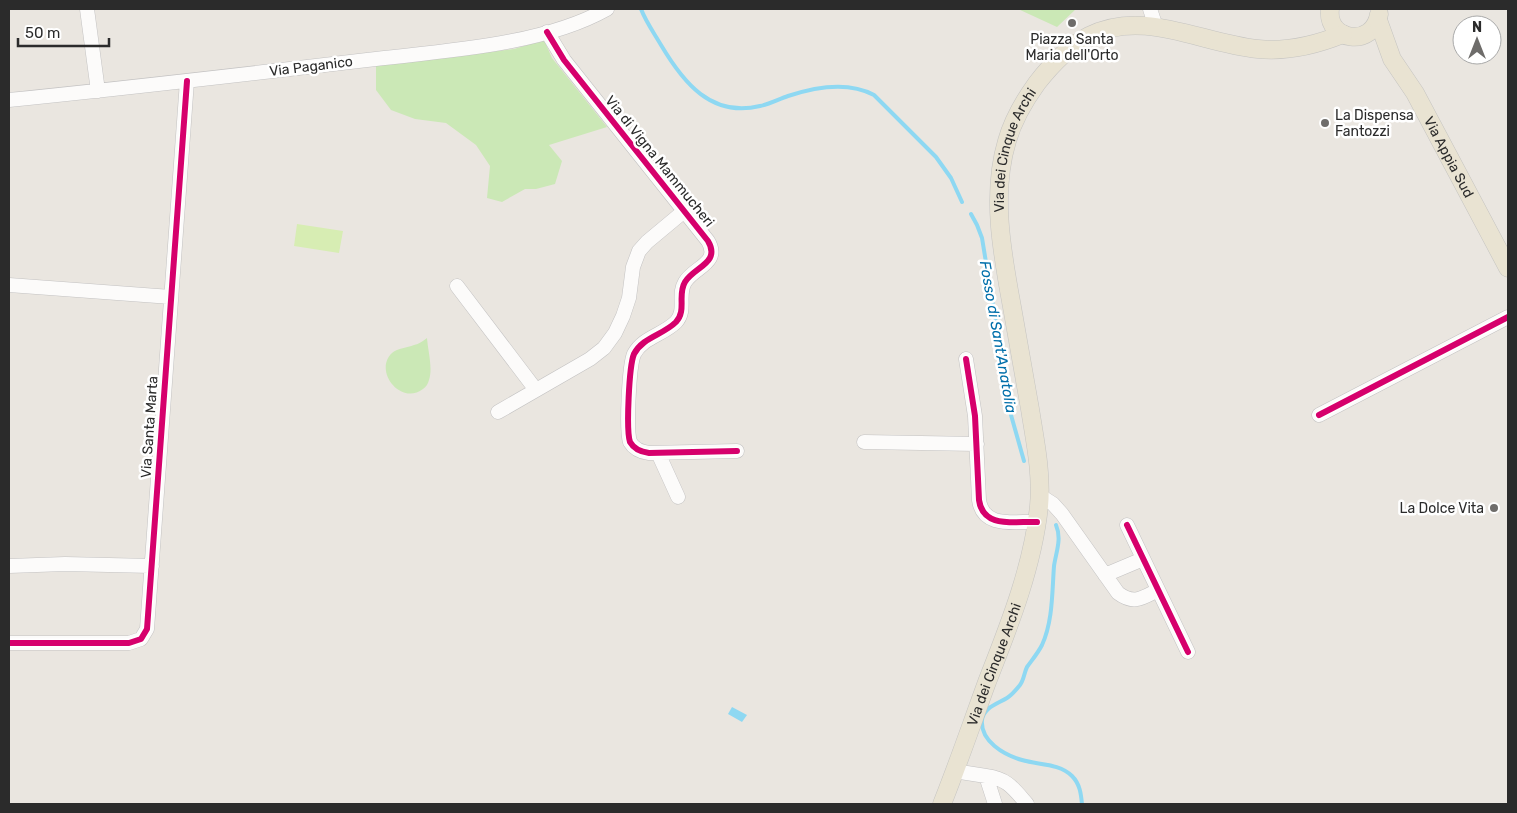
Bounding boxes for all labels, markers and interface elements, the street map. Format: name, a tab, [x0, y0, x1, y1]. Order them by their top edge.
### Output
scale bar	[18, 15, 109, 47]
north arrow	[1452, 15, 1502, 65]
marker: Piazza Santa Maria dell'Orto	[1066, 17, 1078, 29]
text: N	[1472, 19, 1482, 36]
text: 50 m	[25, 24, 60, 42]
place label: Piazza Santa Maria dell'Orto	[1025, 31, 1119, 64]
street label: Via Paganico	[268, 53, 354, 80]
street label: Via dei Cinque Archi	[991, 85, 1040, 212]
street label: Via di Vigna Mammucheri	[601, 92, 718, 230]
place label: La Dispensa Fantozzi	[1335, 107, 1414, 140]
street label: Via Appia Sud	[1420, 114, 1477, 201]
marker: La Dispensa Fantozzi	[1319, 117, 1331, 129]
water label: Fosso di Sant'Anatolia	[976, 259, 1020, 415]
street label: Via Santa Marta	[137, 375, 162, 479]
place label: La Dolce Vita	[1400, 500, 1484, 517]
marker: La Dolce Vita	[1488, 502, 1500, 514]
street label: Via dei Cinque Archi	[964, 601, 1025, 728]

